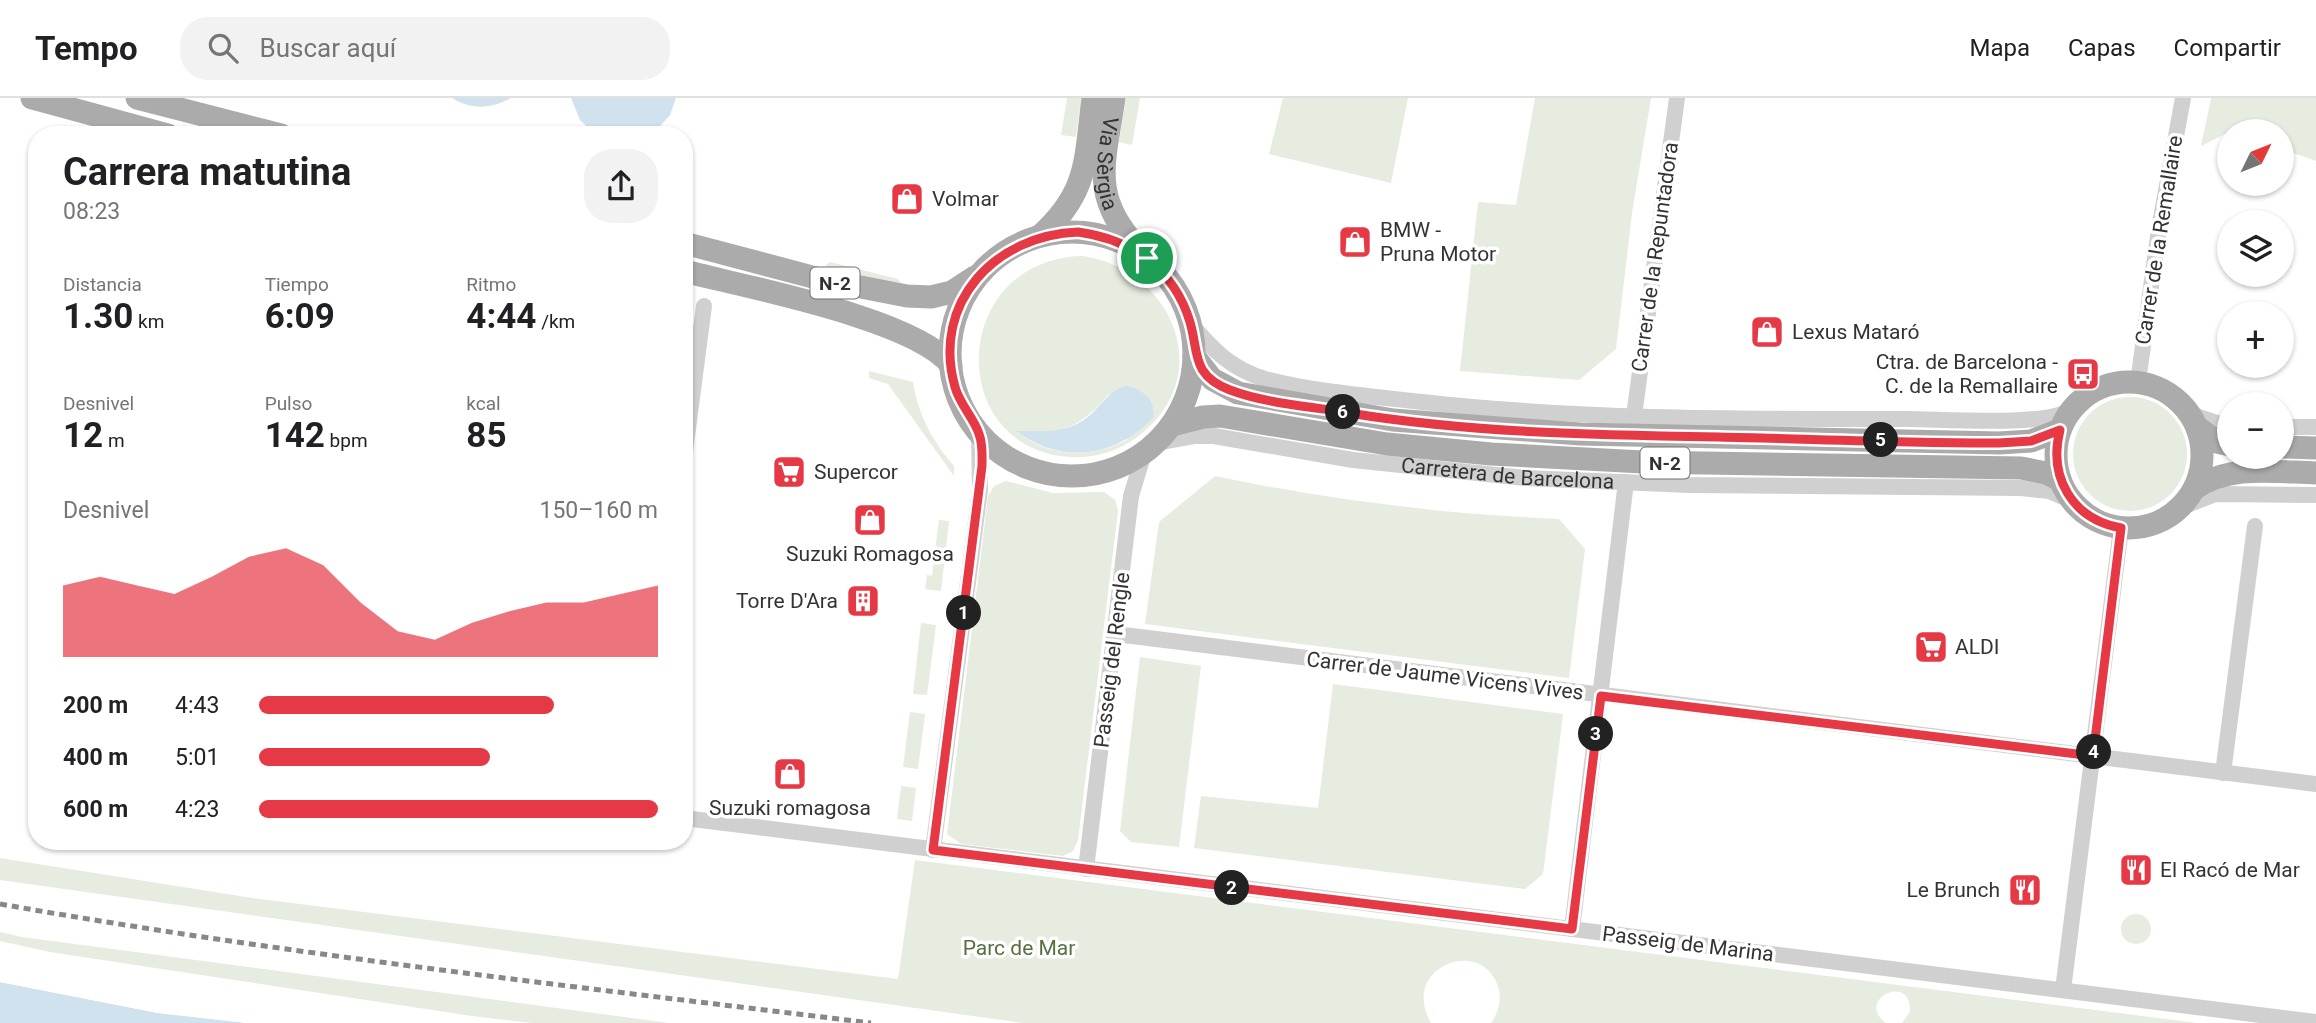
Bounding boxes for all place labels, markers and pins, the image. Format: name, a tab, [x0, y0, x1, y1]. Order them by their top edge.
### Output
shop icon: Volmar	[888, 180, 926, 218]
place label: Volmar	[932, 187, 999, 211]
place label: BMW - Pruna Motor	[1380, 218, 1496, 266]
shop icon: BMW - Pruna Motor	[1336, 223, 1374, 261]
pin	[1117, 228, 1177, 288]
shop icon: Lexus Mataró	[1748, 313, 1786, 351]
place label: Lexus Mataró	[1792, 320, 1919, 344]
place label: Ctra. de Barcelona - C. de la Remallaire	[1876, 350, 2058, 398]
bus stop icon: Ctra. de Barcelona - C. de la Remallaire	[2064, 355, 2102, 393]
pin: 6	[1326, 394, 1360, 430]
pin: 5	[1864, 422, 1898, 458]
supermarket icon: Supercor	[770, 453, 808, 491]
place label: Supercor	[814, 460, 898, 484]
shop icon: Suzuki Romagosa	[851, 501, 889, 539]
place label: Suzuki Romagosa	[786, 542, 954, 566]
building icon: Torre D'Ara	[844, 582, 882, 620]
place label: Torre D'Ara	[736, 589, 838, 613]
pin: 1	[946, 596, 982, 630]
supermarket icon: ALDI	[1912, 628, 1950, 666]
place label: ALDI	[1955, 635, 2000, 659]
pin: 3	[1578, 716, 1614, 752]
pin: 4	[2076, 734, 2112, 770]
shop icon: Suzuki romagosa	[771, 755, 809, 793]
place label: Suzuki romagosa	[709, 796, 871, 820]
restaurant icon: El Racó de Mar	[2117, 851, 2155, 889]
place label: El Racó de Mar	[2160, 858, 2300, 882]
pin: 2	[1214, 870, 1250, 906]
restaurant icon: Le Brunch	[2006, 871, 2044, 909]
place label: Le Brunch	[1906, 878, 2000, 902]

